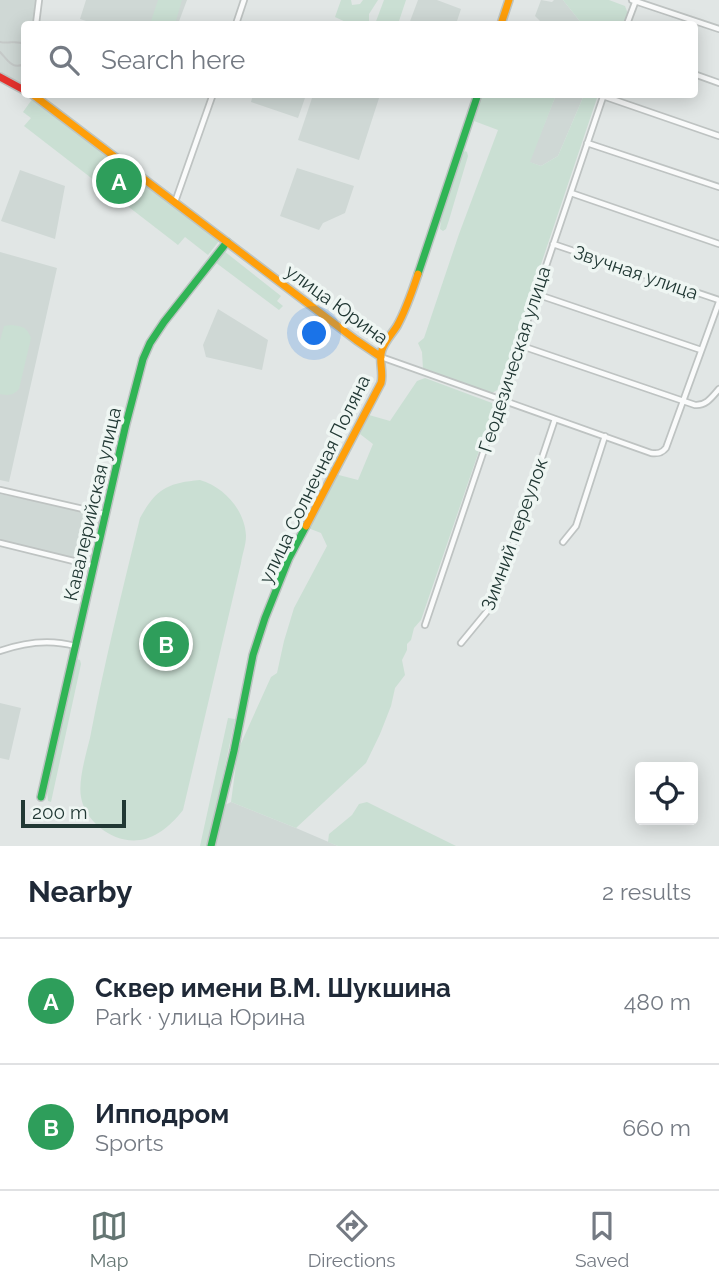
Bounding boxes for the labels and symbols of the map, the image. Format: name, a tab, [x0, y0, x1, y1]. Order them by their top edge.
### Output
pin: A	[96, 155, 142, 207]
street label: Звучная улица	[571, 240, 701, 304]
street label: улица Юрина	[281, 259, 393, 349]
street label: Геодезическая улица	[474, 263, 554, 455]
your location	[297, 316, 331, 350]
street label: улица Солнечная Поляна	[254, 371, 374, 587]
street label: Кавалерийская улица	[59, 405, 125, 603]
street label: Зимний переулок	[476, 455, 552, 613]
pin: B	[143, 618, 189, 670]
scale bar	[21, 797, 126, 829]

